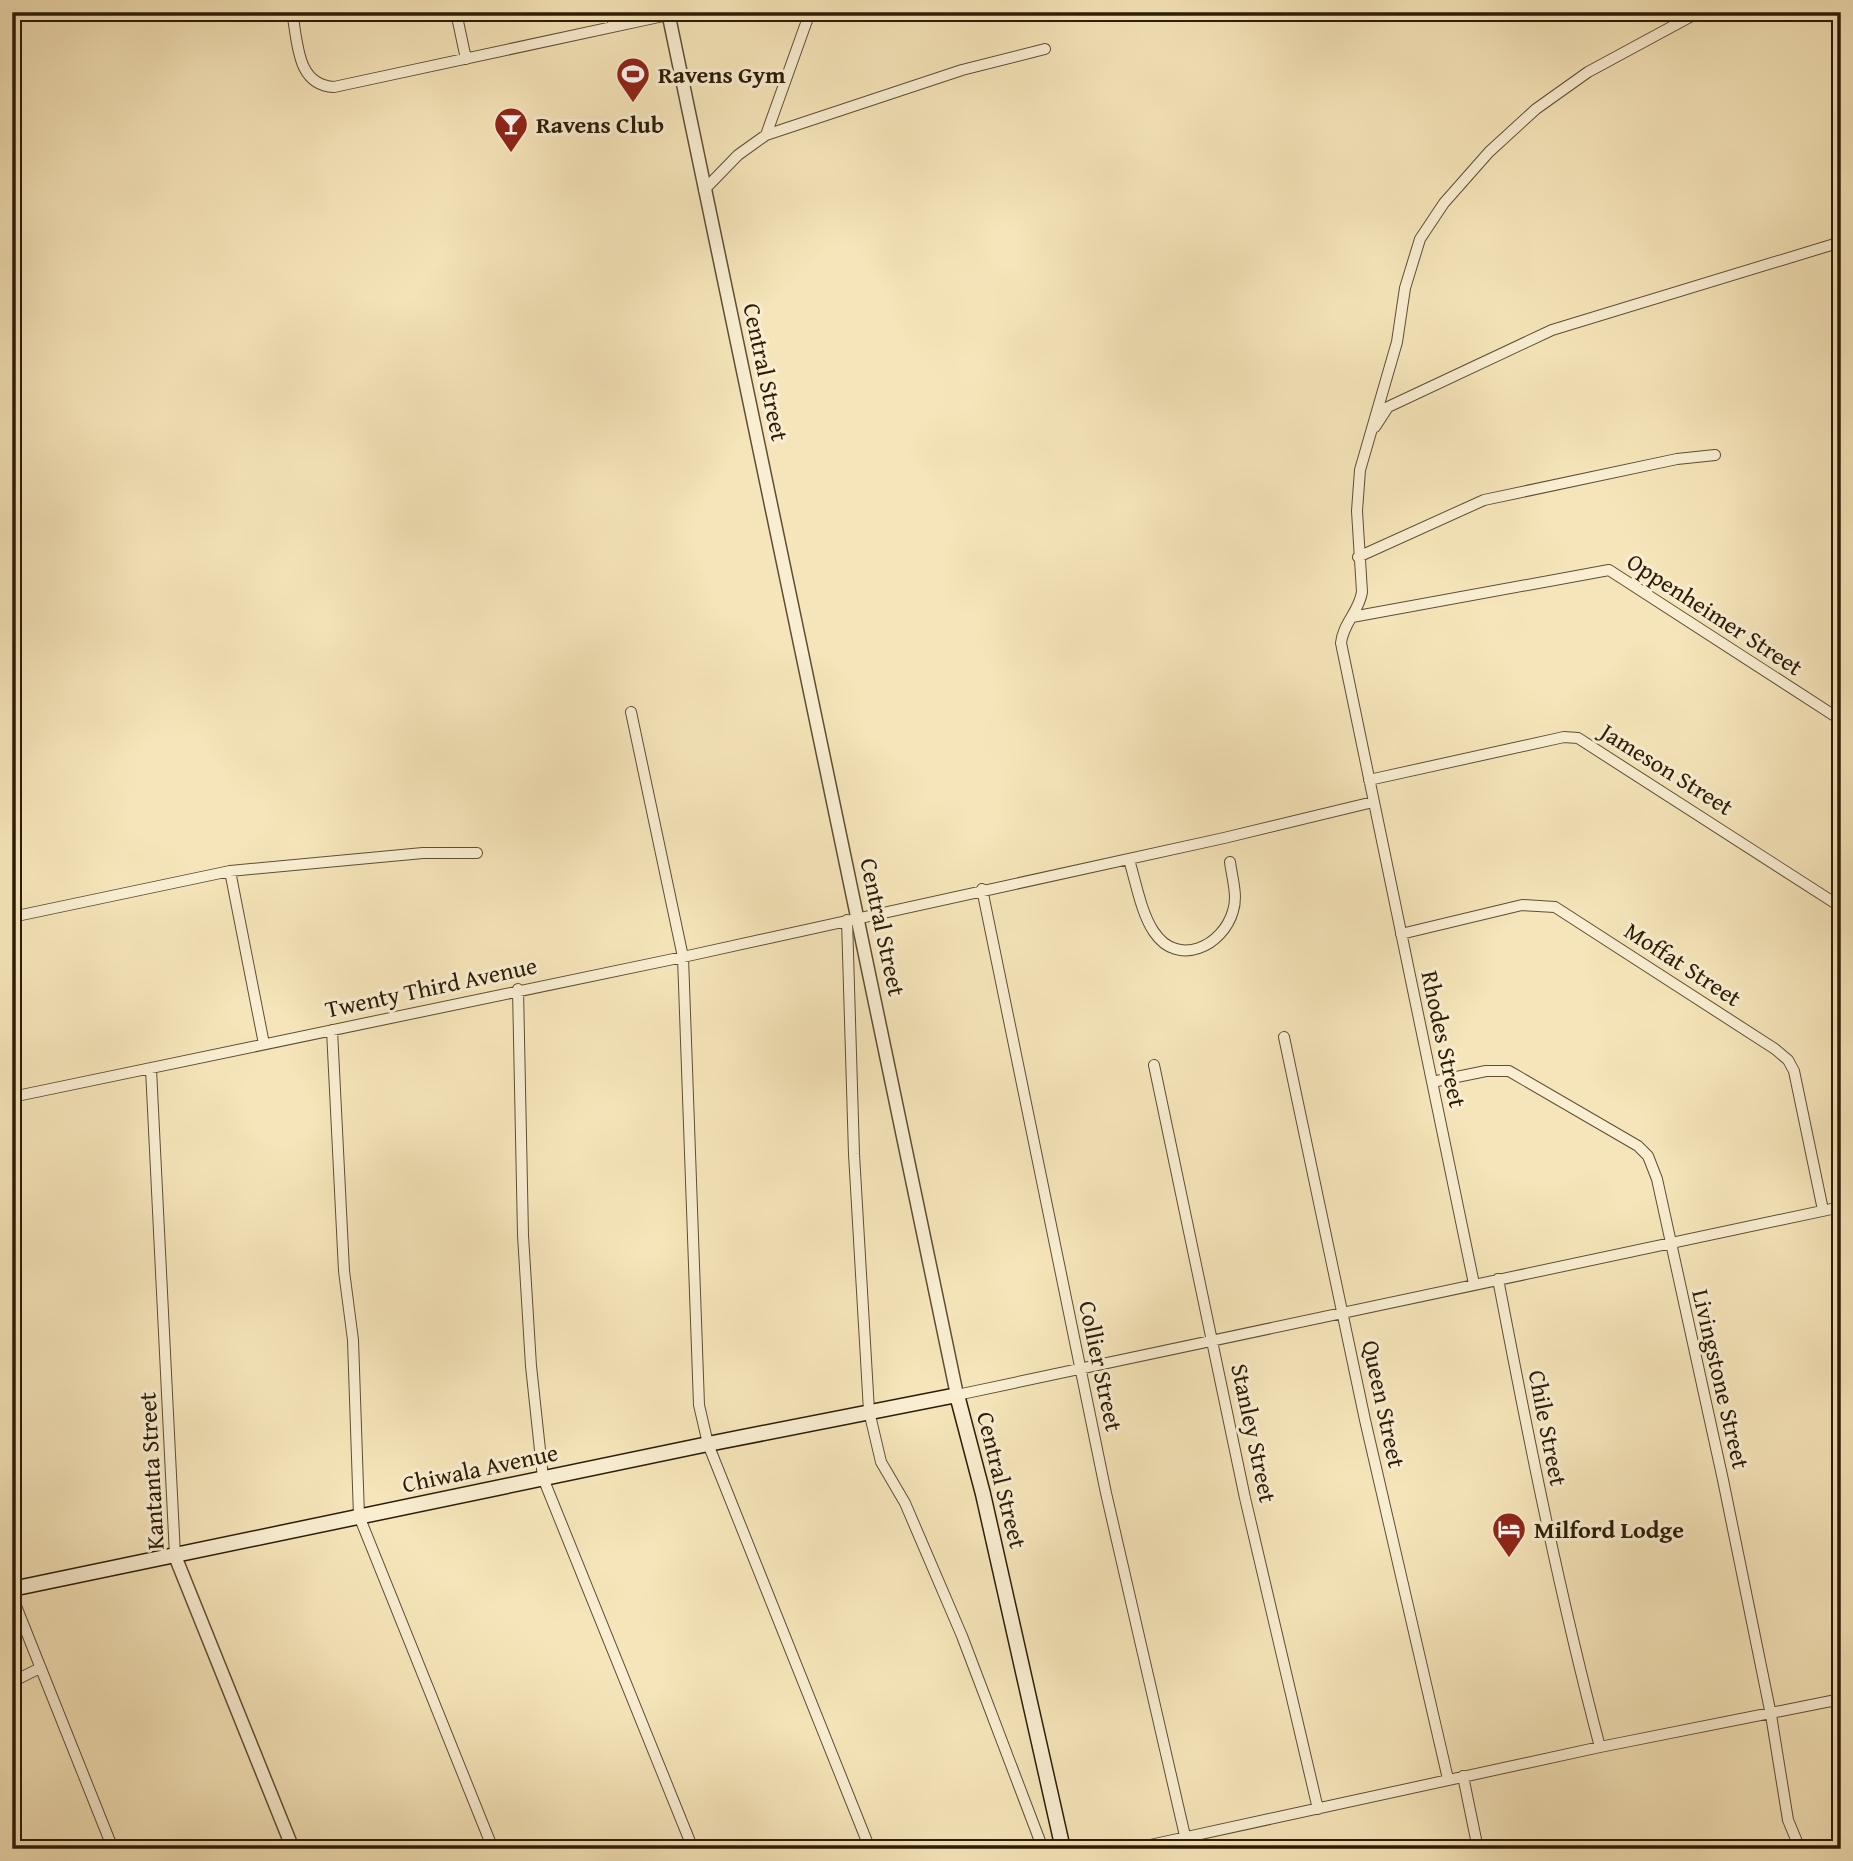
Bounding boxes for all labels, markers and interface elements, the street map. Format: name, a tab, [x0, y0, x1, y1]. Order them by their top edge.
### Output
sports icon: Ravens Gym	[614, 55, 652, 104]
place label: Ravens Gym	[658, 57, 786, 92]
bar icon: Ravens Club	[492, 105, 530, 154]
place label: Ravens Club	[536, 107, 664, 142]
street label: Central Street	[734, 300, 798, 445]
street label: Oppenheimer Street	[1620, 544, 1810, 684]
street label: Jameson Street	[1591, 713, 1741, 824]
street label: Central Street	[851, 855, 915, 1000]
street label: Moffat Street	[1618, 913, 1749, 1015]
street label: Twenty Third Avenue	[322, 947, 540, 1027]
street label: Rhodes Street	[1412, 967, 1476, 1111]
street label: Livingstone Street	[1683, 1286, 1759, 1473]
street label: Collier Street	[1070, 1297, 1132, 1435]
street label: Queen Street	[1353, 1337, 1415, 1472]
street label: Stanley Street	[1222, 1360, 1286, 1506]
street label: Chile Street	[1520, 1367, 1576, 1489]
street label: Kantanta Street	[129, 1391, 173, 1551]
street label: Central Street	[968, 1408, 1036, 1553]
street label: Chiwala Avenue	[399, 1434, 561, 1502]
hotel icon: Milford Lodge	[1490, 1510, 1528, 1559]
place label: Milford Lodge	[1534, 1512, 1684, 1547]

